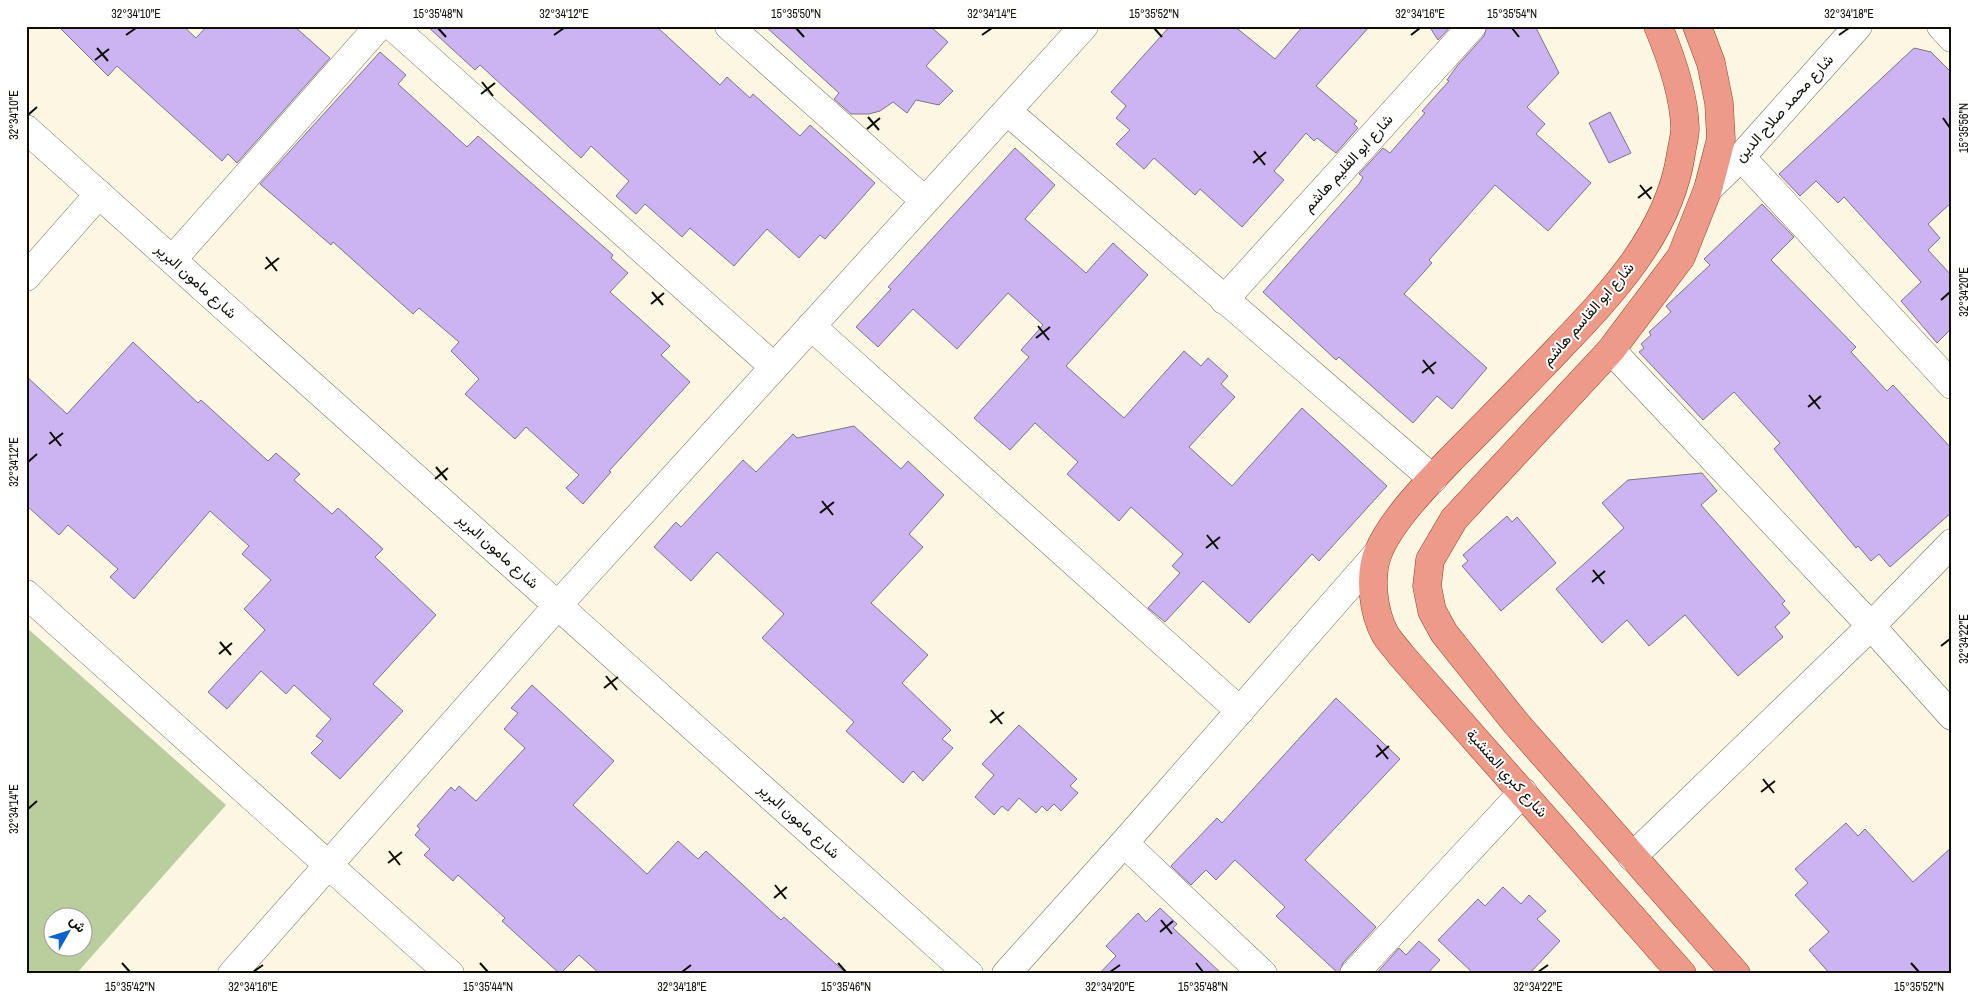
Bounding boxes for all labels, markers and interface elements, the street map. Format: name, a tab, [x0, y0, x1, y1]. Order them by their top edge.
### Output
text: 32°34'10"E	[111, 6, 161, 22]
text: 15°35'48"N	[413, 6, 463, 22]
text: 32°34'12"E	[539, 6, 589, 22]
text: 15°35'50"N	[771, 6, 821, 22]
text: 32°34'14"E	[967, 6, 1017, 22]
text: 15°35'52"N	[1129, 6, 1179, 22]
text: 32°34'16"E	[1395, 6, 1445, 22]
text: 15°35'54"N	[1487, 6, 1537, 22]
text: 32°34'18"E	[1824, 6, 1874, 22]
street label: شارع محمد صلاح الدين	[1729, 49, 1839, 167]
text: 32°34'10"E	[6, 90, 22, 140]
text: 15°35'56"N	[1956, 103, 1972, 153]
street label: شارع ابو القليم هاشم	[1298, 109, 1398, 217]
street label: شارع مامون البرير	[149, 238, 242, 324]
street label: شارع ابو القاسم هاشم	[1537, 257, 1639, 371]
text: 32°34'20"E	[1956, 267, 1972, 317]
text: 32°34'12"E	[6, 437, 22, 487]
street label: شارع مامون البرير	[451, 508, 544, 594]
text: 32°34'22"E	[1956, 614, 1972, 664]
street label: شارع كبري المنشية	[1460, 724, 1553, 824]
street label: شارع مامون البرير	[752, 778, 845, 864]
text: 32°34'14"E	[6, 784, 22, 834]
north arrow	[42, 908, 92, 958]
text: ش	[66, 912, 91, 936]
text: 15°35'42"N	[105, 979, 155, 995]
text: 32°34'16"E	[228, 979, 278, 995]
text: 15°35'44"N	[463, 979, 513, 995]
text: 32°34'18"E	[657, 979, 707, 995]
text: 15°35'46"N	[821, 979, 871, 995]
text: 32°34'20"E	[1085, 979, 1135, 995]
text: 15°35'48"N	[1178, 979, 1228, 995]
text: 32°34'22"E	[1513, 979, 1563, 995]
text: 15°35'52"N	[1894, 979, 1944, 995]

